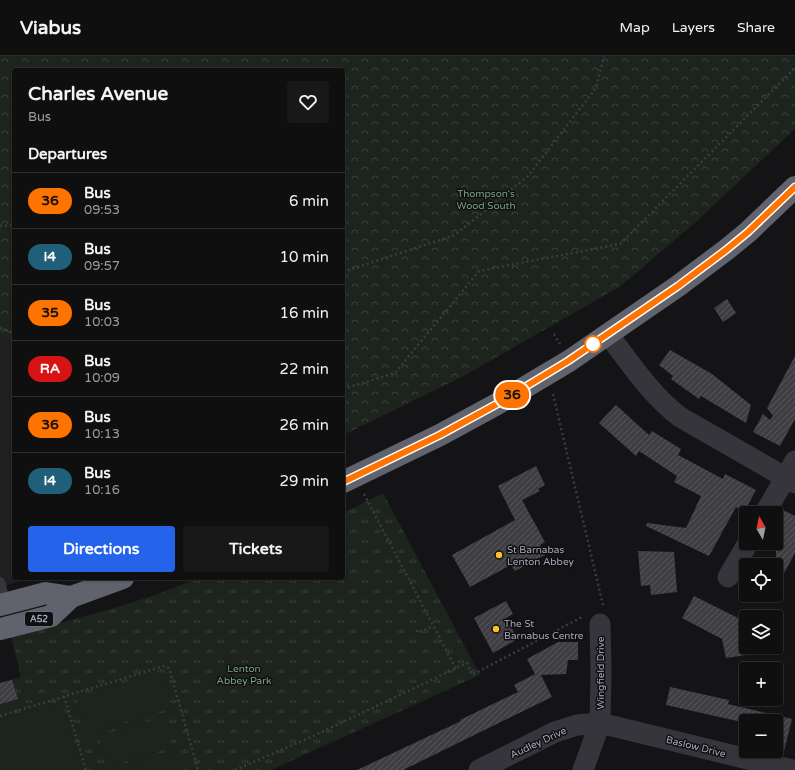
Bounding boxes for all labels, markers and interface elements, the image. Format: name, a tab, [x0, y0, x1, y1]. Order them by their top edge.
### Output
text: Viabus	[20, 17, 81, 39]
text: Map	[620, 19, 650, 36]
text: Layers	[672, 19, 715, 36]
text: Share	[737, 19, 775, 36]
button: heart	[287, 81, 329, 123]
text: Charles Avenue	[28, 83, 168, 105]
text: Bus	[28, 109, 51, 125]
text: Departures	[28, 145, 107, 163]
text: Bus	[84, 184, 111, 202]
park label: Thompson's Wood South	[457, 188, 515, 212]
text: 36	[41, 192, 59, 209]
text: 6 min	[289, 192, 329, 210]
text: 09:53	[84, 202, 120, 218]
text: Bus	[84, 240, 111, 258]
text: i4	[44, 248, 56, 265]
text: 10 min	[280, 248, 329, 266]
text: 09:57	[84, 258, 120, 274]
text: Bus	[84, 296, 111, 314]
text: 35	[41, 304, 59, 321]
text: 16 min	[280, 304, 329, 322]
text: 10:03	[84, 314, 120, 330]
unlabelled marker	[584, 335, 602, 353]
text: Bus	[84, 352, 111, 370]
text: RA	[40, 360, 60, 377]
text: 22 min	[280, 360, 329, 378]
text: 10:09	[84, 370, 120, 386]
line badge: 36	[494, 382, 530, 408]
text: 36	[503, 386, 521, 403]
text: Bus	[84, 408, 111, 426]
text: 36	[41, 416, 59, 433]
text: 26 min	[280, 416, 329, 434]
text: 10:13	[84, 426, 120, 442]
text: Bus	[84, 464, 111, 482]
text: i4	[44, 472, 56, 489]
text: 29 min	[280, 472, 329, 490]
text: 10:16	[84, 482, 120, 498]
north arrow	[739, 506, 783, 550]
map controls	[739, 506, 783, 758]
button: Directions	[28, 526, 175, 572]
button: Tickets	[183, 526, 329, 572]
place label: St Barnabas Lenton Abbey	[507, 544, 575, 568]
marker: St Barnabas Lenton Abbey	[494, 550, 504, 560]
button: locate	[739, 558, 783, 602]
button: layers	[739, 610, 783, 654]
road number: A52	[25, 612, 53, 626]
place label: The St Barnabus Centre	[504, 618, 584, 642]
marker: The St Barnabus Centre	[491, 624, 501, 634]
street label: Wingfield Drive	[595, 636, 607, 709]
button: +	[739, 662, 783, 706]
park label: Lenton Abbey Park	[217, 663, 272, 687]
button: −	[739, 714, 783, 758]
street label: Audley Drive	[509, 725, 569, 761]
street label: Baslow Drive	[665, 734, 727, 760]

